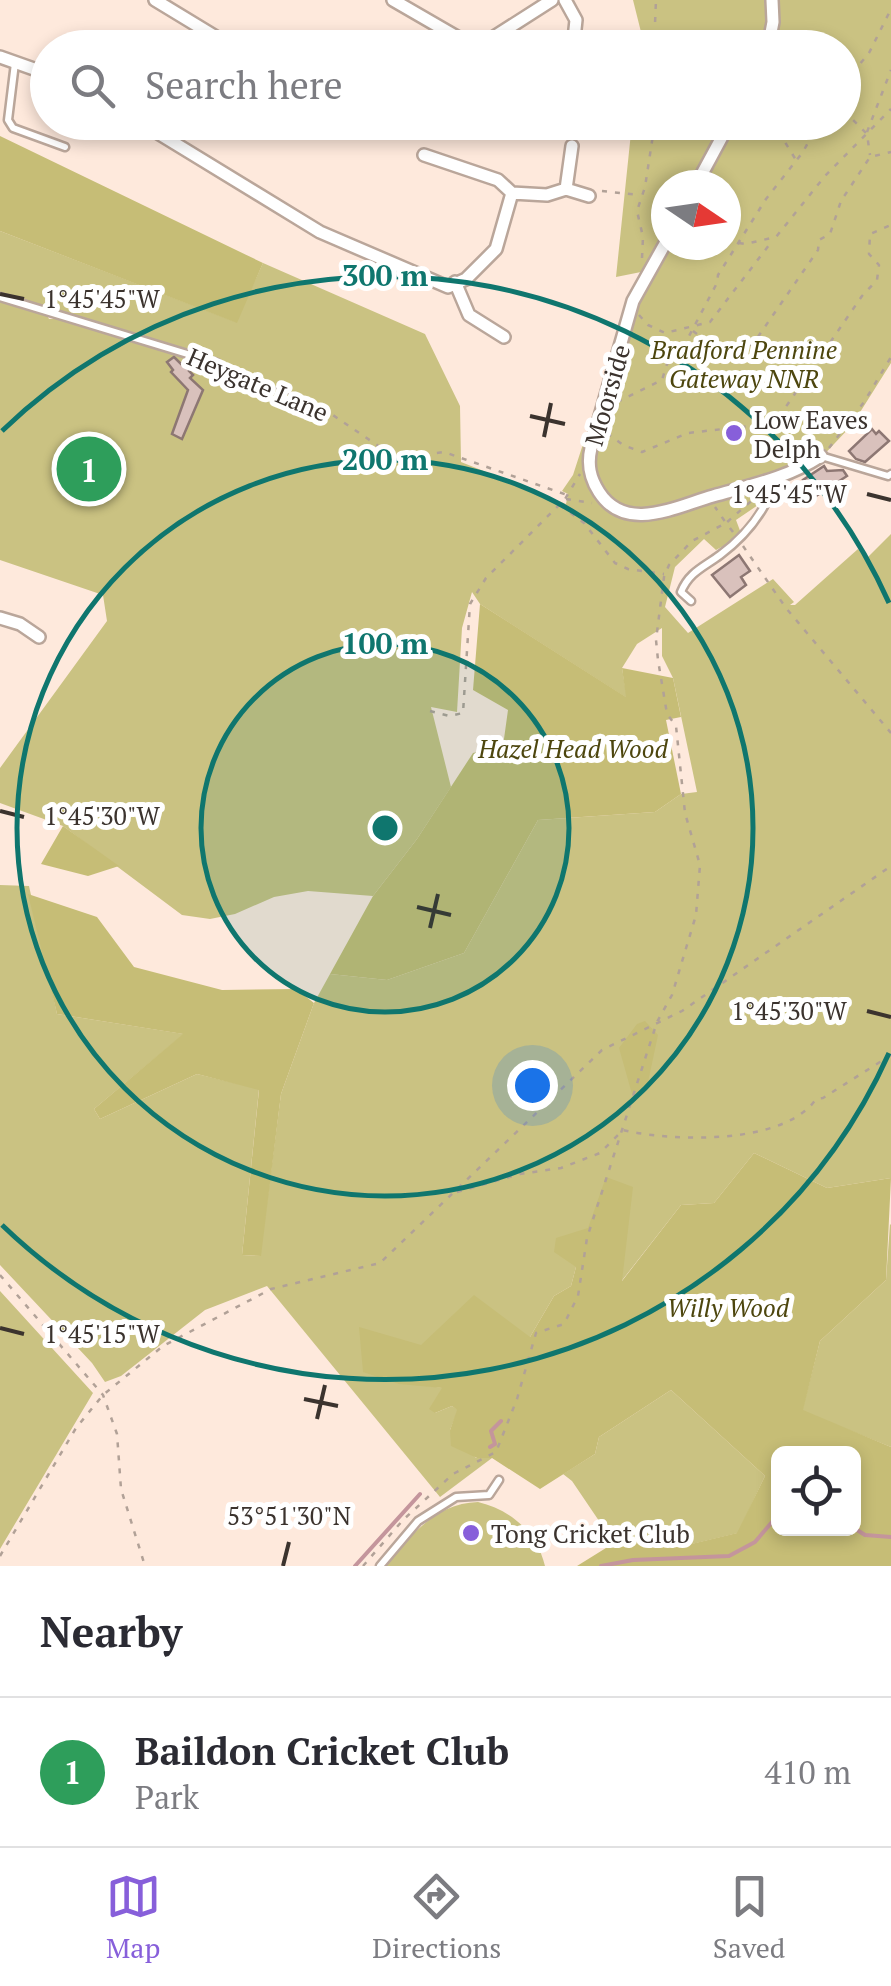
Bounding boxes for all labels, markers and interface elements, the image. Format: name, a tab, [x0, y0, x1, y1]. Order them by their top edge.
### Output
search box	[30, 30, 861, 140]
icon: search	[65, 58, 120, 113]
text: Search here	[145, 60, 343, 110]
north arrow	[651, 170, 741, 260]
text: 300 m	[342, 255, 429, 295]
text: 1°45'45"W	[44, 282, 160, 315]
park label: Bradford Pennine Gateway NNR	[650, 333, 837, 395]
street label: Heygate Lane	[183, 340, 333, 428]
street label: Moorside	[577, 341, 637, 449]
place label: Low Eaves Delph	[754, 403, 868, 465]
marker: Low Eaves Delph	[723, 422, 745, 444]
pin: 1	[56, 432, 122, 506]
text: 200 m	[342, 439, 429, 479]
text: 1°45'45"W	[731, 477, 847, 510]
text: 100 m	[342, 623, 429, 663]
park label: Hazel Head Wood	[477, 732, 668, 765]
text: 1°45'30"W	[44, 799, 160, 832]
centre of rings	[367, 810, 403, 846]
text: 1°45'30"W	[731, 994, 847, 1027]
your location	[507, 1060, 558, 1111]
park label: Willy Wood	[667, 1291, 790, 1324]
text: 1°45'15"W	[44, 1317, 160, 1350]
map controls	[771, 1446, 861, 1536]
button: locate	[771, 1446, 861, 1536]
text: 53°51'30"N	[227, 1499, 351, 1532]
place label: Tong Cricket Club	[491, 1517, 690, 1550]
marker: Tong Cricket Club	[460, 1522, 482, 1544]
text: Nearby	[40, 1603, 182, 1659]
text: Baildon Cricket Club	[135, 1726, 509, 1776]
text: 1	[63, 1751, 82, 1793]
text: 410 m	[764, 1751, 851, 1793]
text: Park	[135, 1776, 199, 1818]
tab: Map	[106, 1869, 161, 1966]
tab: Directions	[372, 1869, 501, 1966]
tab: Saved	[713, 1869, 785, 1966]

